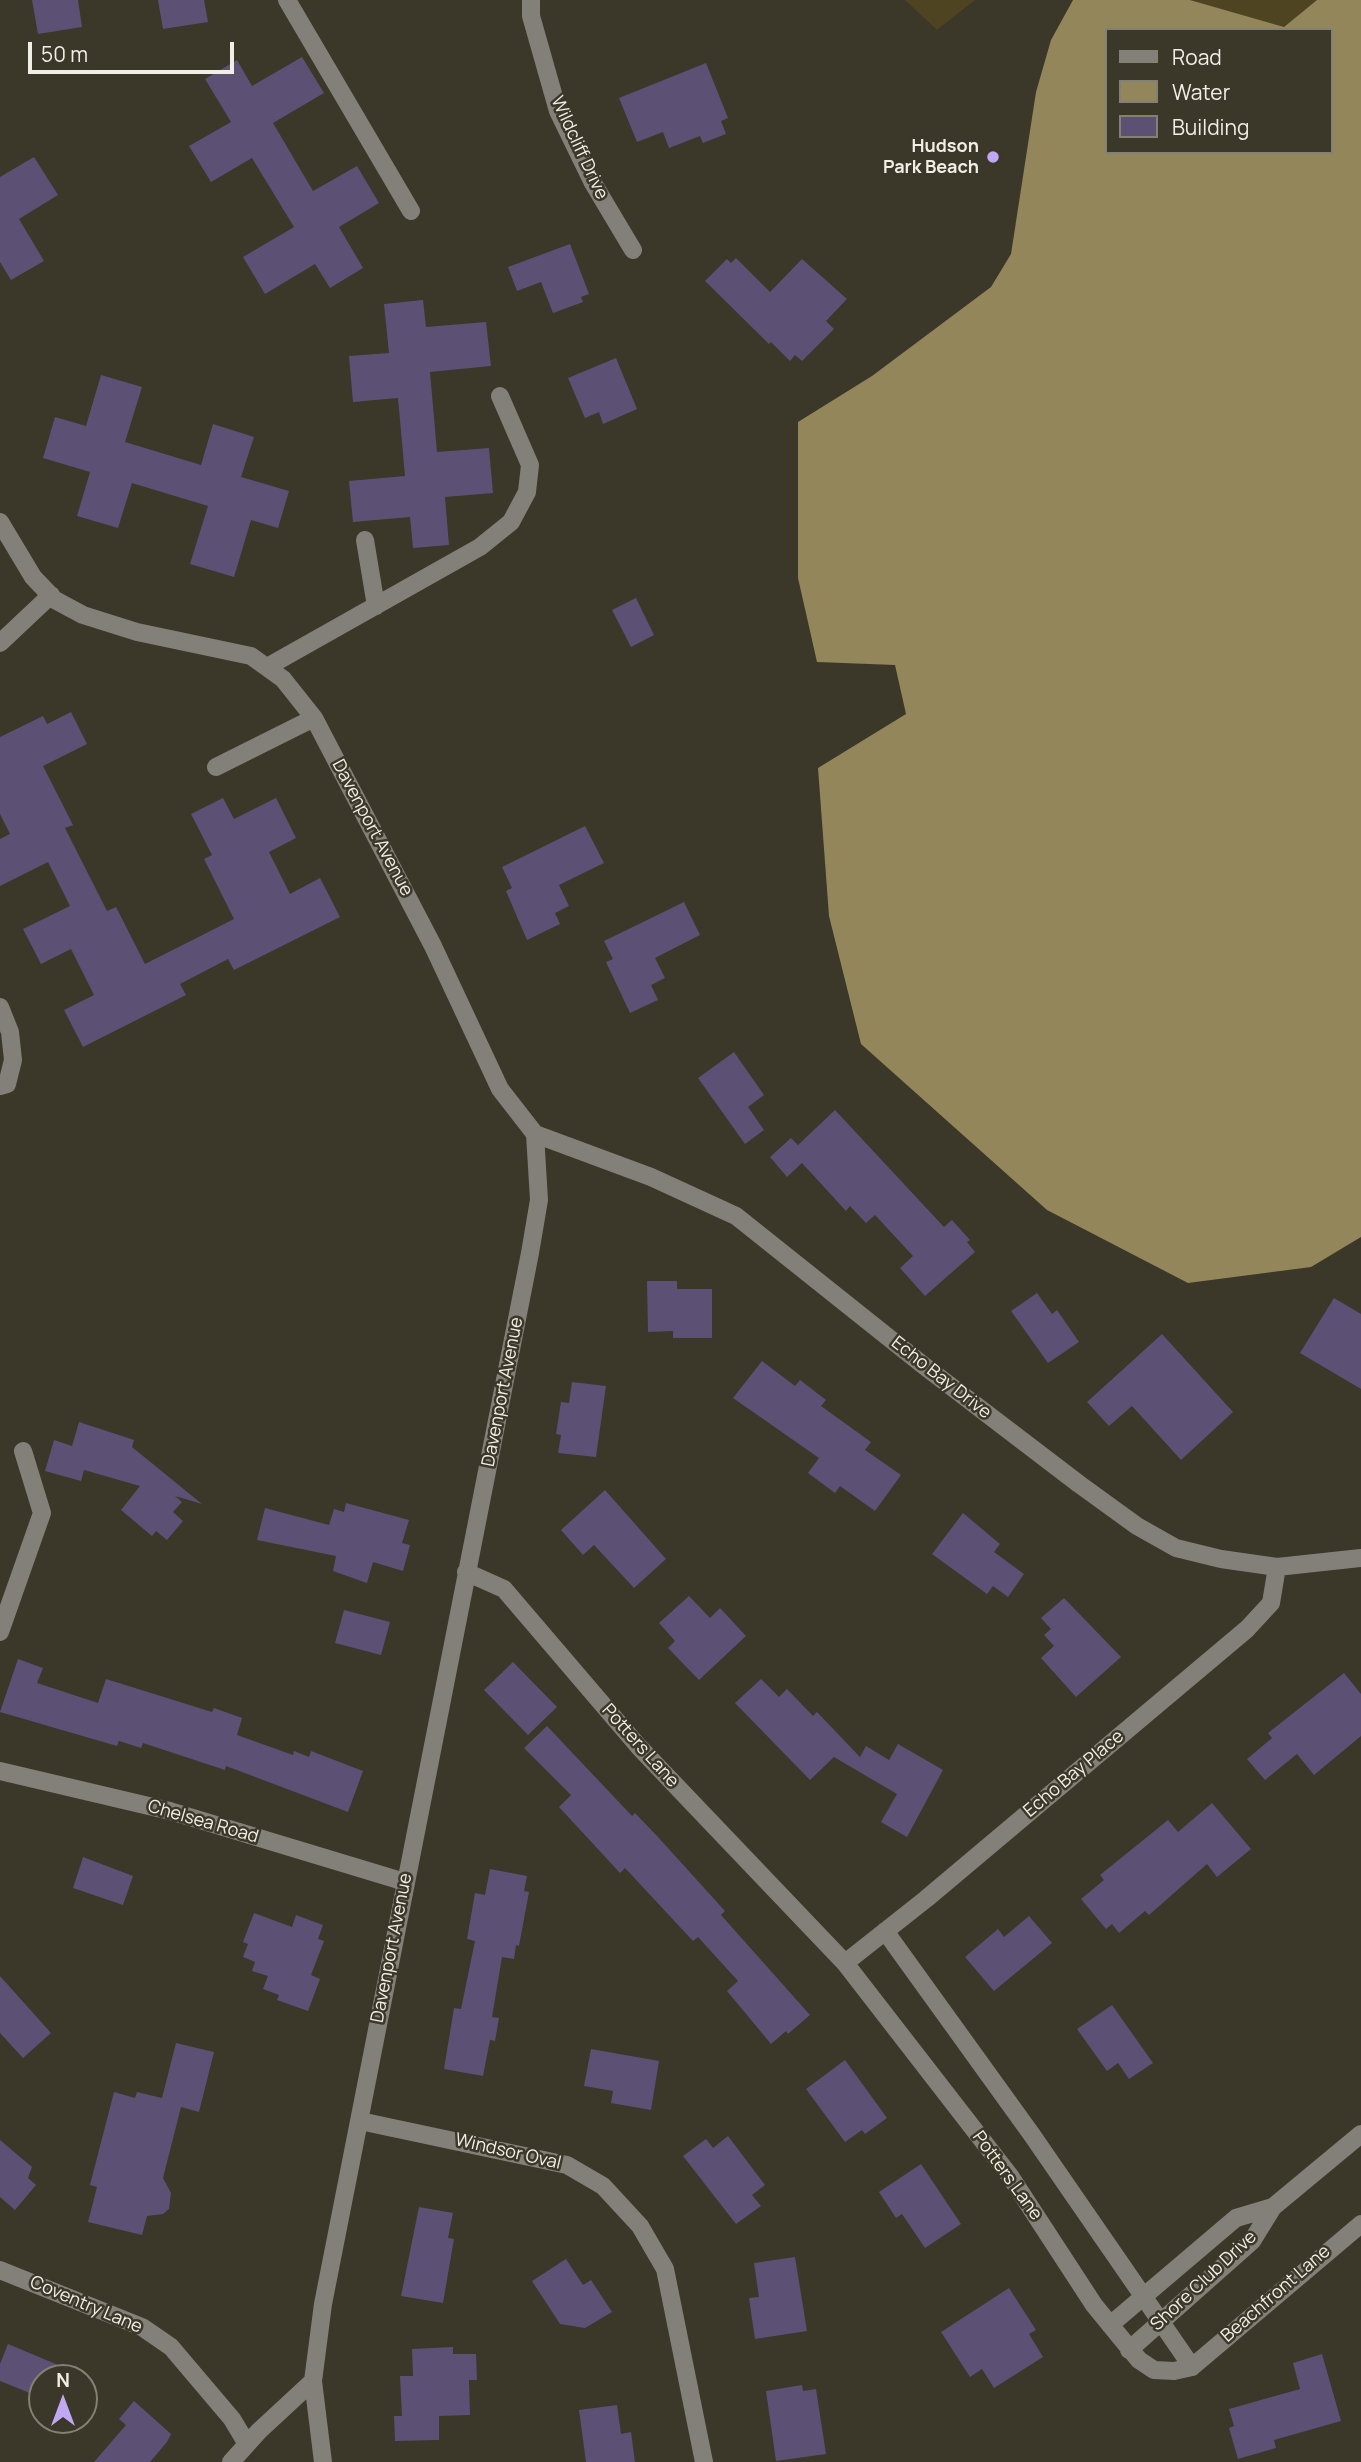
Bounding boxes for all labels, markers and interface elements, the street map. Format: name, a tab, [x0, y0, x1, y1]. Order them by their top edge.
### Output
scale bar	[32, 28, 238, 72]
legend	[1106, 28, 1333, 154]
text: 50 m	[41, 40, 88, 68]
text: Road	[1172, 43, 1222, 71]
text: Water	[1172, 78, 1230, 106]
street label: Wildcliff Drive	[546, 93, 612, 203]
text: Building	[1172, 113, 1249, 141]
place label: Hudson Park Beach	[883, 136, 979, 178]
marker: Hudson Park Beach	[985, 149, 1001, 165]
street label: Davenport Avenue	[327, 756, 417, 900]
street label: Davenport Avenue	[478, 1315, 528, 1469]
street label: Echo Bay Drive	[887, 1332, 995, 1424]
street label: Potters Lane	[597, 1700, 683, 1792]
street label: Echo Bay Place	[1020, 1726, 1128, 1822]
street label: Chelsea Road	[145, 1796, 261, 1848]
street label: Davenport Avenue	[367, 1871, 417, 2025]
street label: Potters Lane	[967, 2127, 1047, 2225]
street label: Windsor Oval	[453, 2129, 563, 2175]
street label: Shore Club Drive	[1147, 2226, 1261, 2336]
street label: Beachfront Lane	[1217, 2241, 1335, 2347]
street label: Coventry Lane	[27, 2272, 145, 2338]
north arrow	[28, 2364, 98, 2434]
text: N	[56, 2367, 70, 2393]

